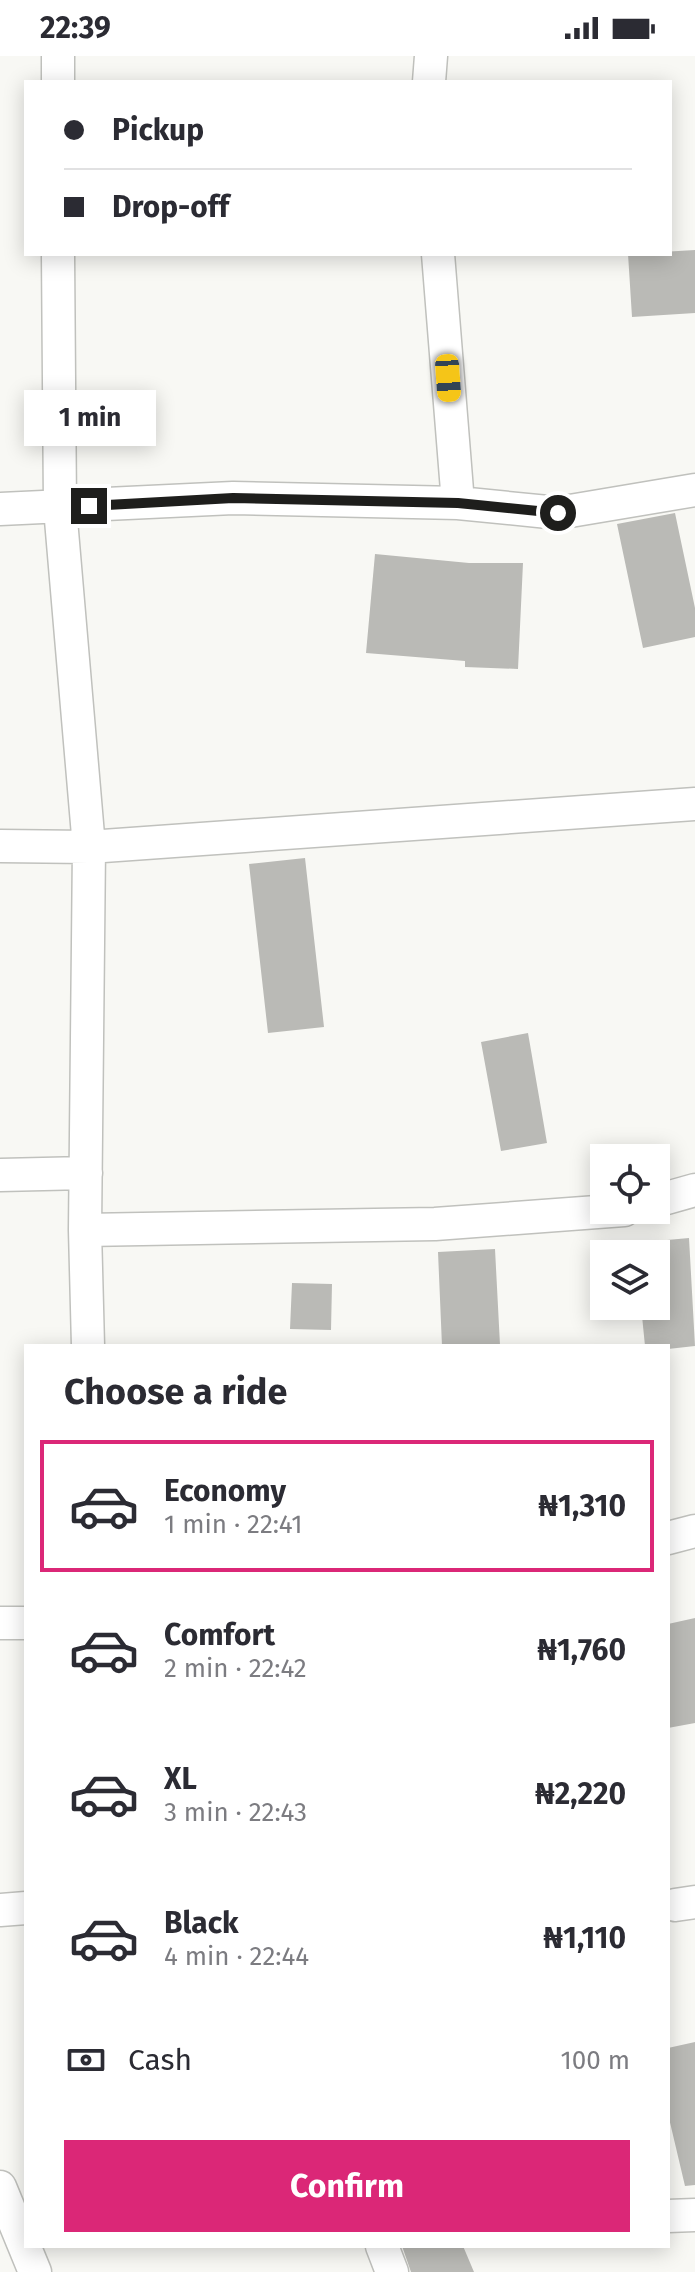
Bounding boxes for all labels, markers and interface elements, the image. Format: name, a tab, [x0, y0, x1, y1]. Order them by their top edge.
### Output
text: 22:39	[40, 10, 111, 46]
text: Pickup	[112, 112, 204, 148]
text: Drop-off	[112, 189, 229, 225]
car	[434, 353, 462, 403]
callout: 1 min	[23, 390, 155, 446]
text: 1 min	[59, 402, 121, 433]
route end	[71, 488, 107, 524]
route start	[540, 495, 576, 531]
map controls	[590, 1144, 670, 1320]
button: locate	[590, 1144, 670, 1224]
button: layers	[590, 1240, 670, 1320]
text: Choose a ride	[64, 1370, 287, 1414]
icon: car	[68, 1470, 140, 1542]
text: Economy	[164, 1473, 286, 1509]
text: ₦1,310	[538, 1488, 626, 1524]
text: 1 min · 22:41	[164, 1509, 302, 1540]
icon: car	[68, 1614, 140, 1686]
text: Comfort	[164, 1617, 275, 1653]
text: ₦1,760	[537, 1632, 626, 1668]
text: 2 min · 22:42	[164, 1653, 307, 1684]
icon: car	[68, 1758, 140, 1830]
text: XL	[164, 1761, 197, 1797]
text: ₦2,220	[535, 1776, 626, 1812]
text: 3 min · 22:43	[164, 1797, 307, 1828]
icon: car	[68, 1902, 140, 1974]
text: Black	[164, 1905, 239, 1941]
text: ₦1,110	[543, 1920, 626, 1956]
text: 4 min · 22:44	[164, 1941, 309, 1972]
icon: cash	[64, 2038, 108, 2082]
text: Cash	[128, 2042, 192, 2078]
text: 100 m	[561, 2045, 630, 2076]
button: Confirm	[64, 2140, 630, 2232]

